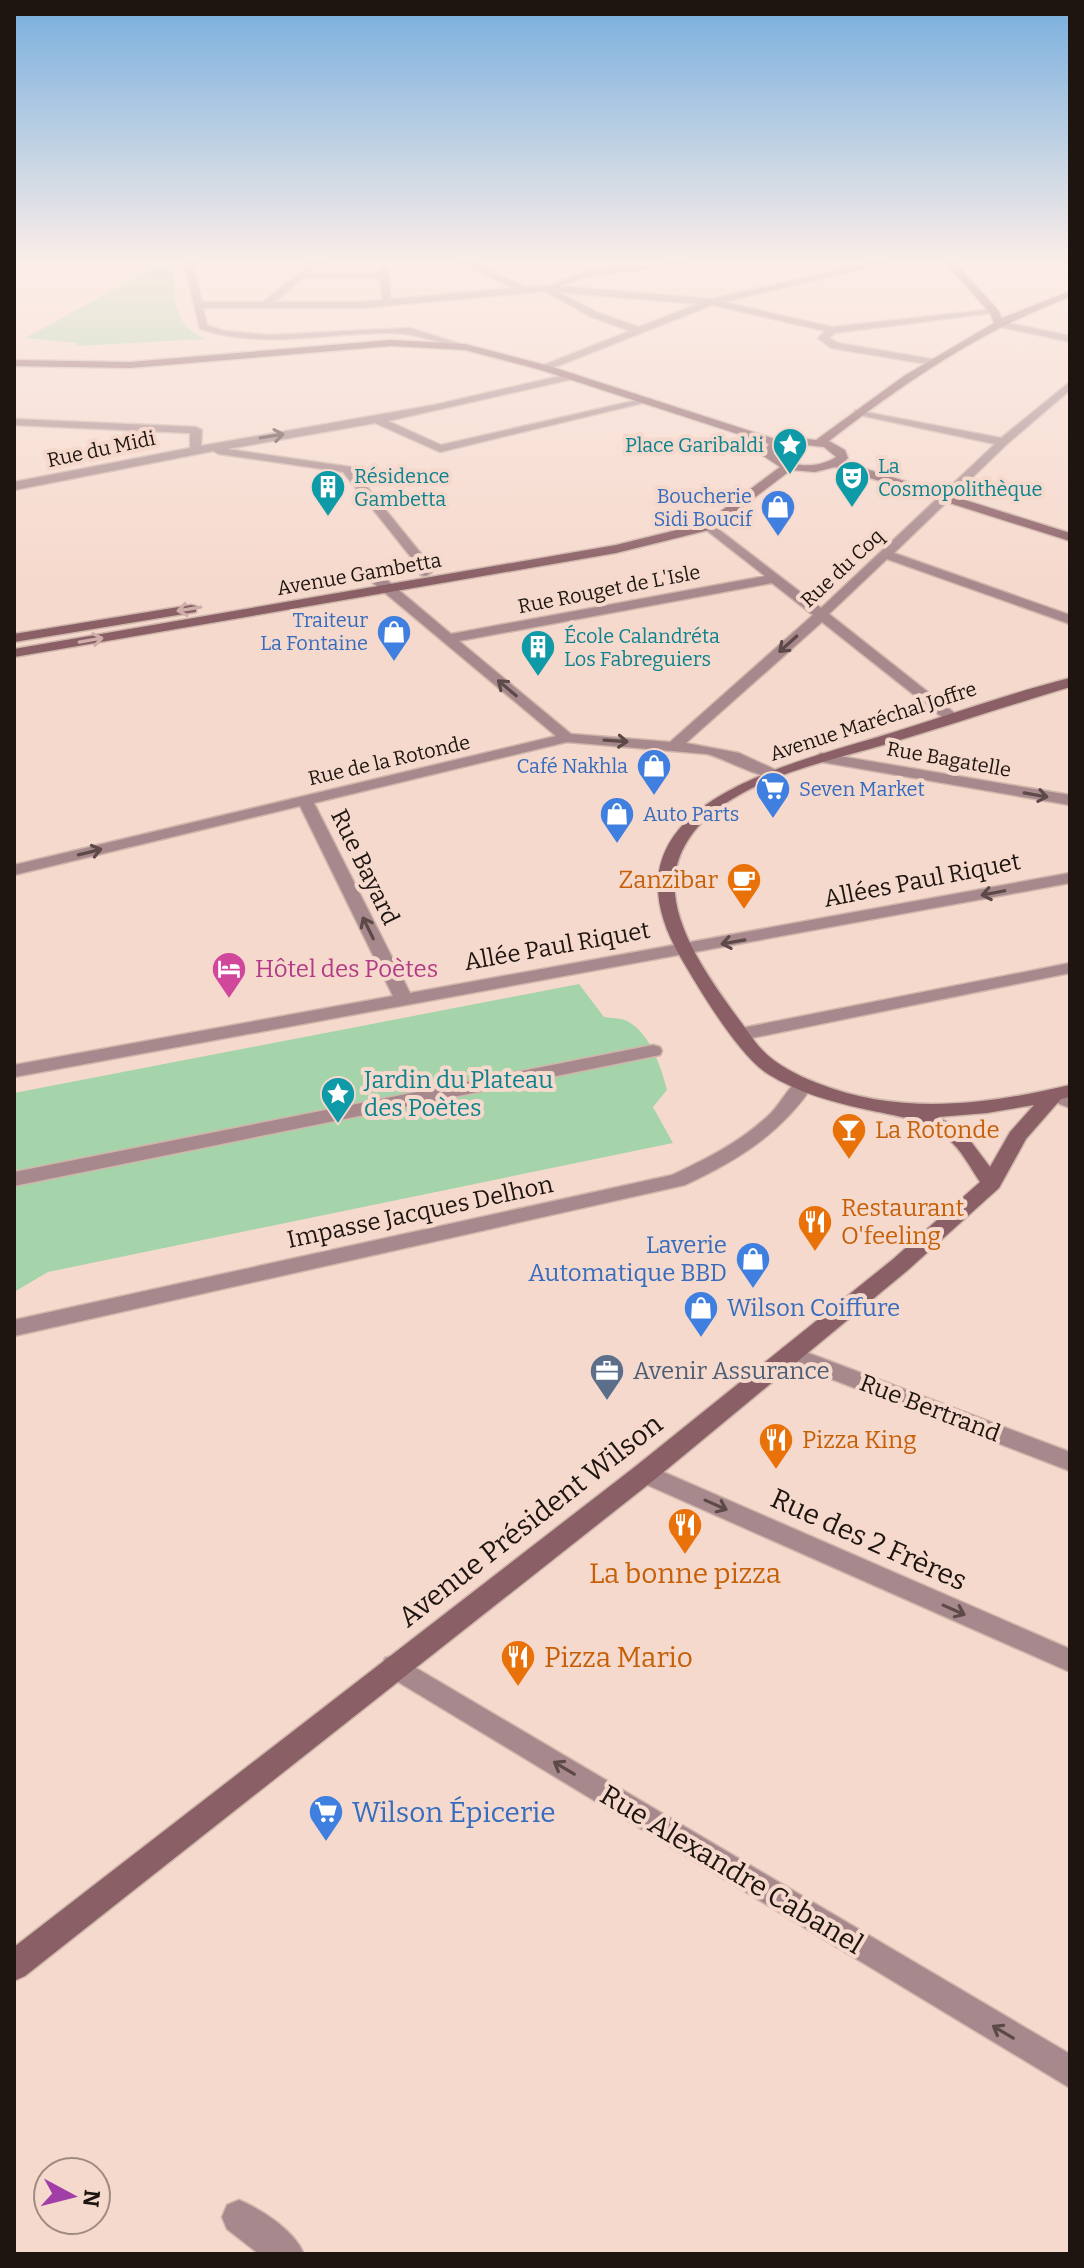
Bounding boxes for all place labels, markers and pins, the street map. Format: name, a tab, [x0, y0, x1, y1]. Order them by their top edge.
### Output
place icon: Place Garibaldi	[771, 426, 809, 476]
place label: Place Garibaldi	[625, 433, 764, 457]
place label: La Cosmopolithèque	[878, 454, 1042, 501]
theatre icon: La Cosmopolithèque	[833, 459, 871, 509]
place label: Résidence Gambetta	[354, 464, 450, 511]
building icon: Résidence Gambetta	[309, 468, 347, 518]
place label: Boucherie Sidi Boucif	[653, 484, 754, 531]
shop icon: Boucherie Sidi Boucif	[759, 488, 797, 538]
place label: Traiteur La Fontaine	[260, 608, 368, 655]
shop icon: Traiteur La Fontaine	[375, 613, 413, 663]
place label: École Calandréta Los Fabreguiers	[564, 624, 720, 671]
building icon: École Calandréta Los Fabreguiers	[519, 628, 557, 678]
shop icon: Café Nakhla	[635, 747, 673, 797]
place label: Café Nakhla	[517, 754, 628, 778]
supermarket icon: Seven Market	[754, 770, 792, 820]
place label: Seven Market	[799, 777, 925, 801]
shop icon: Auto Parts	[598, 795, 636, 845]
place label: Auto Parts	[643, 802, 739, 826]
cafe icon: Zanzibar	[725, 861, 763, 911]
place label: Zanzibar	[619, 866, 718, 894]
hotel icon: Hôtel des Poètes	[210, 950, 248, 1000]
place label: Hôtel des Poètes	[255, 955, 438, 983]
place label: Jardin du Plateau des Poètes	[363, 1066, 553, 1122]
place icon: Jardin du Plateau des Poètes	[319, 1075, 357, 1125]
bar icon: La Rotonde	[830, 1111, 868, 1161]
place label: La Rotonde	[875, 1116, 1000, 1144]
place label: Restaurant O'feeling	[841, 1194, 964, 1250]
restaurant icon: Restaurant O'feeling	[796, 1203, 834, 1253]
place label: Laverie Automatique BBD	[528, 1231, 727, 1287]
shop icon: Laverie Automatique BBD	[734, 1240, 772, 1290]
shop icon: Wilson Coiffure	[682, 1289, 720, 1339]
place label: Wilson Coiffure	[727, 1294, 900, 1322]
office icon: Avenir Assurance	[588, 1352, 626, 1402]
place label: Avenir Assurance	[633, 1357, 830, 1385]
restaurant icon: Pizza King	[757, 1421, 795, 1471]
place label: Pizza King	[802, 1426, 917, 1454]
restaurant icon: La bonne pizza	[666, 1506, 704, 1556]
place label: La bonne pizza	[589, 1557, 781, 1590]
restaurant icon: Pizza Mario	[499, 1638, 537, 1688]
place label: Pizza Mario	[544, 1641, 693, 1674]
supermarket icon: Wilson Épicerie	[307, 1793, 345, 1843]
place label: Wilson Épicerie	[352, 1795, 556, 1829]

